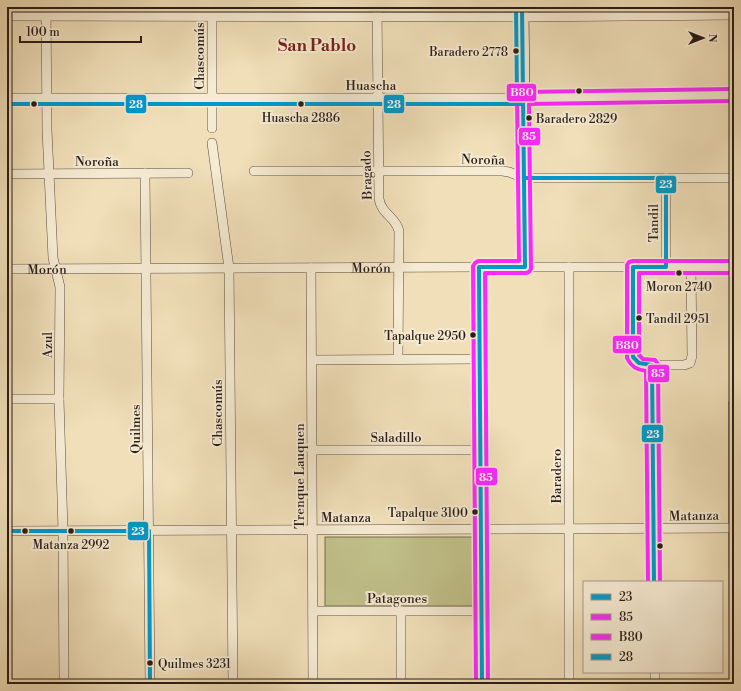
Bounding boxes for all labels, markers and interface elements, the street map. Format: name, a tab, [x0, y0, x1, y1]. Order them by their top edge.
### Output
scale bar	[20, 18, 141, 44]
north arrow	[683, 18, 723, 58]
street label: Chascomús	[192, 22, 208, 90]
text: 100 m	[26, 25, 60, 40]
text: N	[705, 34, 719, 43]
district label: San Pablo	[278, 35, 356, 57]
place label: Baradero 2778	[428, 45, 508, 60]
marker: Baradero 2778	[511, 46, 521, 56]
street label: Huascha	[346, 78, 397, 94]
line badge: B80	[506, 83, 537, 102]
text: B80	[510, 86, 534, 100]
unlabelled marker	[574, 86, 584, 96]
line badge: 28	[125, 94, 147, 114]
line badge: 28	[383, 94, 405, 114]
text: 28	[129, 98, 143, 112]
text: 28	[387, 98, 401, 112]
unlabelled marker	[29, 99, 39, 109]
marker: Huascha 2886	[296, 99, 306, 109]
place label: Huascha 2886	[262, 111, 340, 126]
place label: Baradero 2829	[535, 112, 617, 127]
marker: Baradero 2829	[524, 113, 534, 123]
line badge: 85	[518, 127, 541, 146]
text: 85	[522, 130, 536, 144]
street label: Bragado	[358, 150, 376, 201]
street label: Noroña	[461, 152, 505, 168]
street label: Noroña	[75, 154, 119, 170]
line badge: 23	[655, 175, 677, 194]
text: 23	[659, 178, 673, 192]
street label: Tandil	[646, 204, 662, 242]
street label: Morón	[351, 260, 391, 277]
street label: Morón	[27, 262, 67, 278]
marker: Moron 2740	[674, 268, 684, 278]
place label: Moron 2740	[646, 280, 712, 295]
place label: Tandil 2951	[646, 312, 710, 327]
marker: Tandil 2951	[634, 313, 644, 323]
place label: Tapalque 2950	[384, 329, 466, 344]
marker: Tapalque 2950	[468, 330, 478, 340]
street label: Azul	[40, 332, 56, 359]
line badge: B80	[612, 335, 642, 354]
text: B80	[615, 339, 639, 353]
line badge: 85	[647, 364, 670, 383]
text: 85	[651, 367, 665, 381]
street label: Chascomús	[210, 379, 226, 447]
street label: Quilmes	[128, 404, 144, 454]
street label: Trenque Lauquen	[292, 423, 308, 529]
line badge: 23	[641, 424, 664, 443]
text: 23	[646, 428, 660, 442]
street label: Saladillo	[370, 430, 422, 446]
street label: Baradero	[549, 449, 565, 504]
line badge: 85	[475, 467, 498, 486]
text: 85	[479, 471, 493, 485]
place label: Tapalque 3100	[388, 506, 468, 521]
marker: Tapalque 3100	[470, 507, 480, 517]
street label: Matanza	[669, 508, 720, 524]
street label: Matanza	[321, 510, 371, 526]
line badge: 23	[127, 521, 149, 541]
text: 23	[131, 525, 145, 539]
unlabelled marker	[20, 526, 30, 536]
marker: Matanza 2992	[66, 526, 76, 536]
place label: Matanza 2992	[33, 538, 110, 553]
unlabelled marker	[655, 541, 665, 551]
legend	[583, 581, 723, 673]
text: 23	[619, 590, 633, 605]
street label: Patagones	[367, 591, 427, 607]
text: 85	[619, 610, 633, 625]
text: B80	[618, 630, 643, 645]
text: 28	[619, 650, 633, 665]
place label: Quilmes 3231	[158, 657, 232, 672]
marker: Quilmes 3231	[145, 658, 155, 668]

